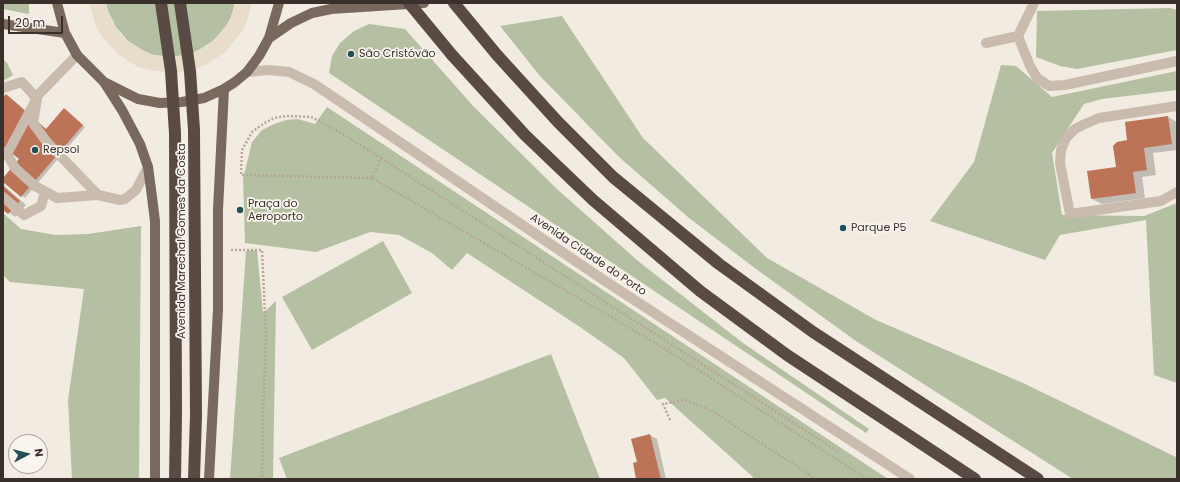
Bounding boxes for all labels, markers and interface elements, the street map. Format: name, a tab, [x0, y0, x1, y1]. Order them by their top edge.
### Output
scale bar	[10, 8, 65, 34]
text: 20 m	[15, 14, 45, 31]
place label: São Cristóvão	[359, 47, 436, 61]
marker: São Cristóvão	[346, 49, 356, 59]
place label: Repsol	[43, 143, 79, 157]
street label: Avenida Marechal Gomes da Costa	[175, 143, 189, 339]
marker: Repsol	[30, 145, 40, 155]
place label: Praça do Aeroporto	[248, 197, 303, 223]
marker: Praça do Aeroporto	[235, 205, 245, 215]
street label: Avenida Cidade do Porto	[527, 211, 649, 299]
place label: Parque P5	[851, 221, 906, 235]
marker: Parque P5	[838, 223, 848, 233]
north arrow	[8, 434, 48, 474]
text: N	[30, 448, 47, 458]

